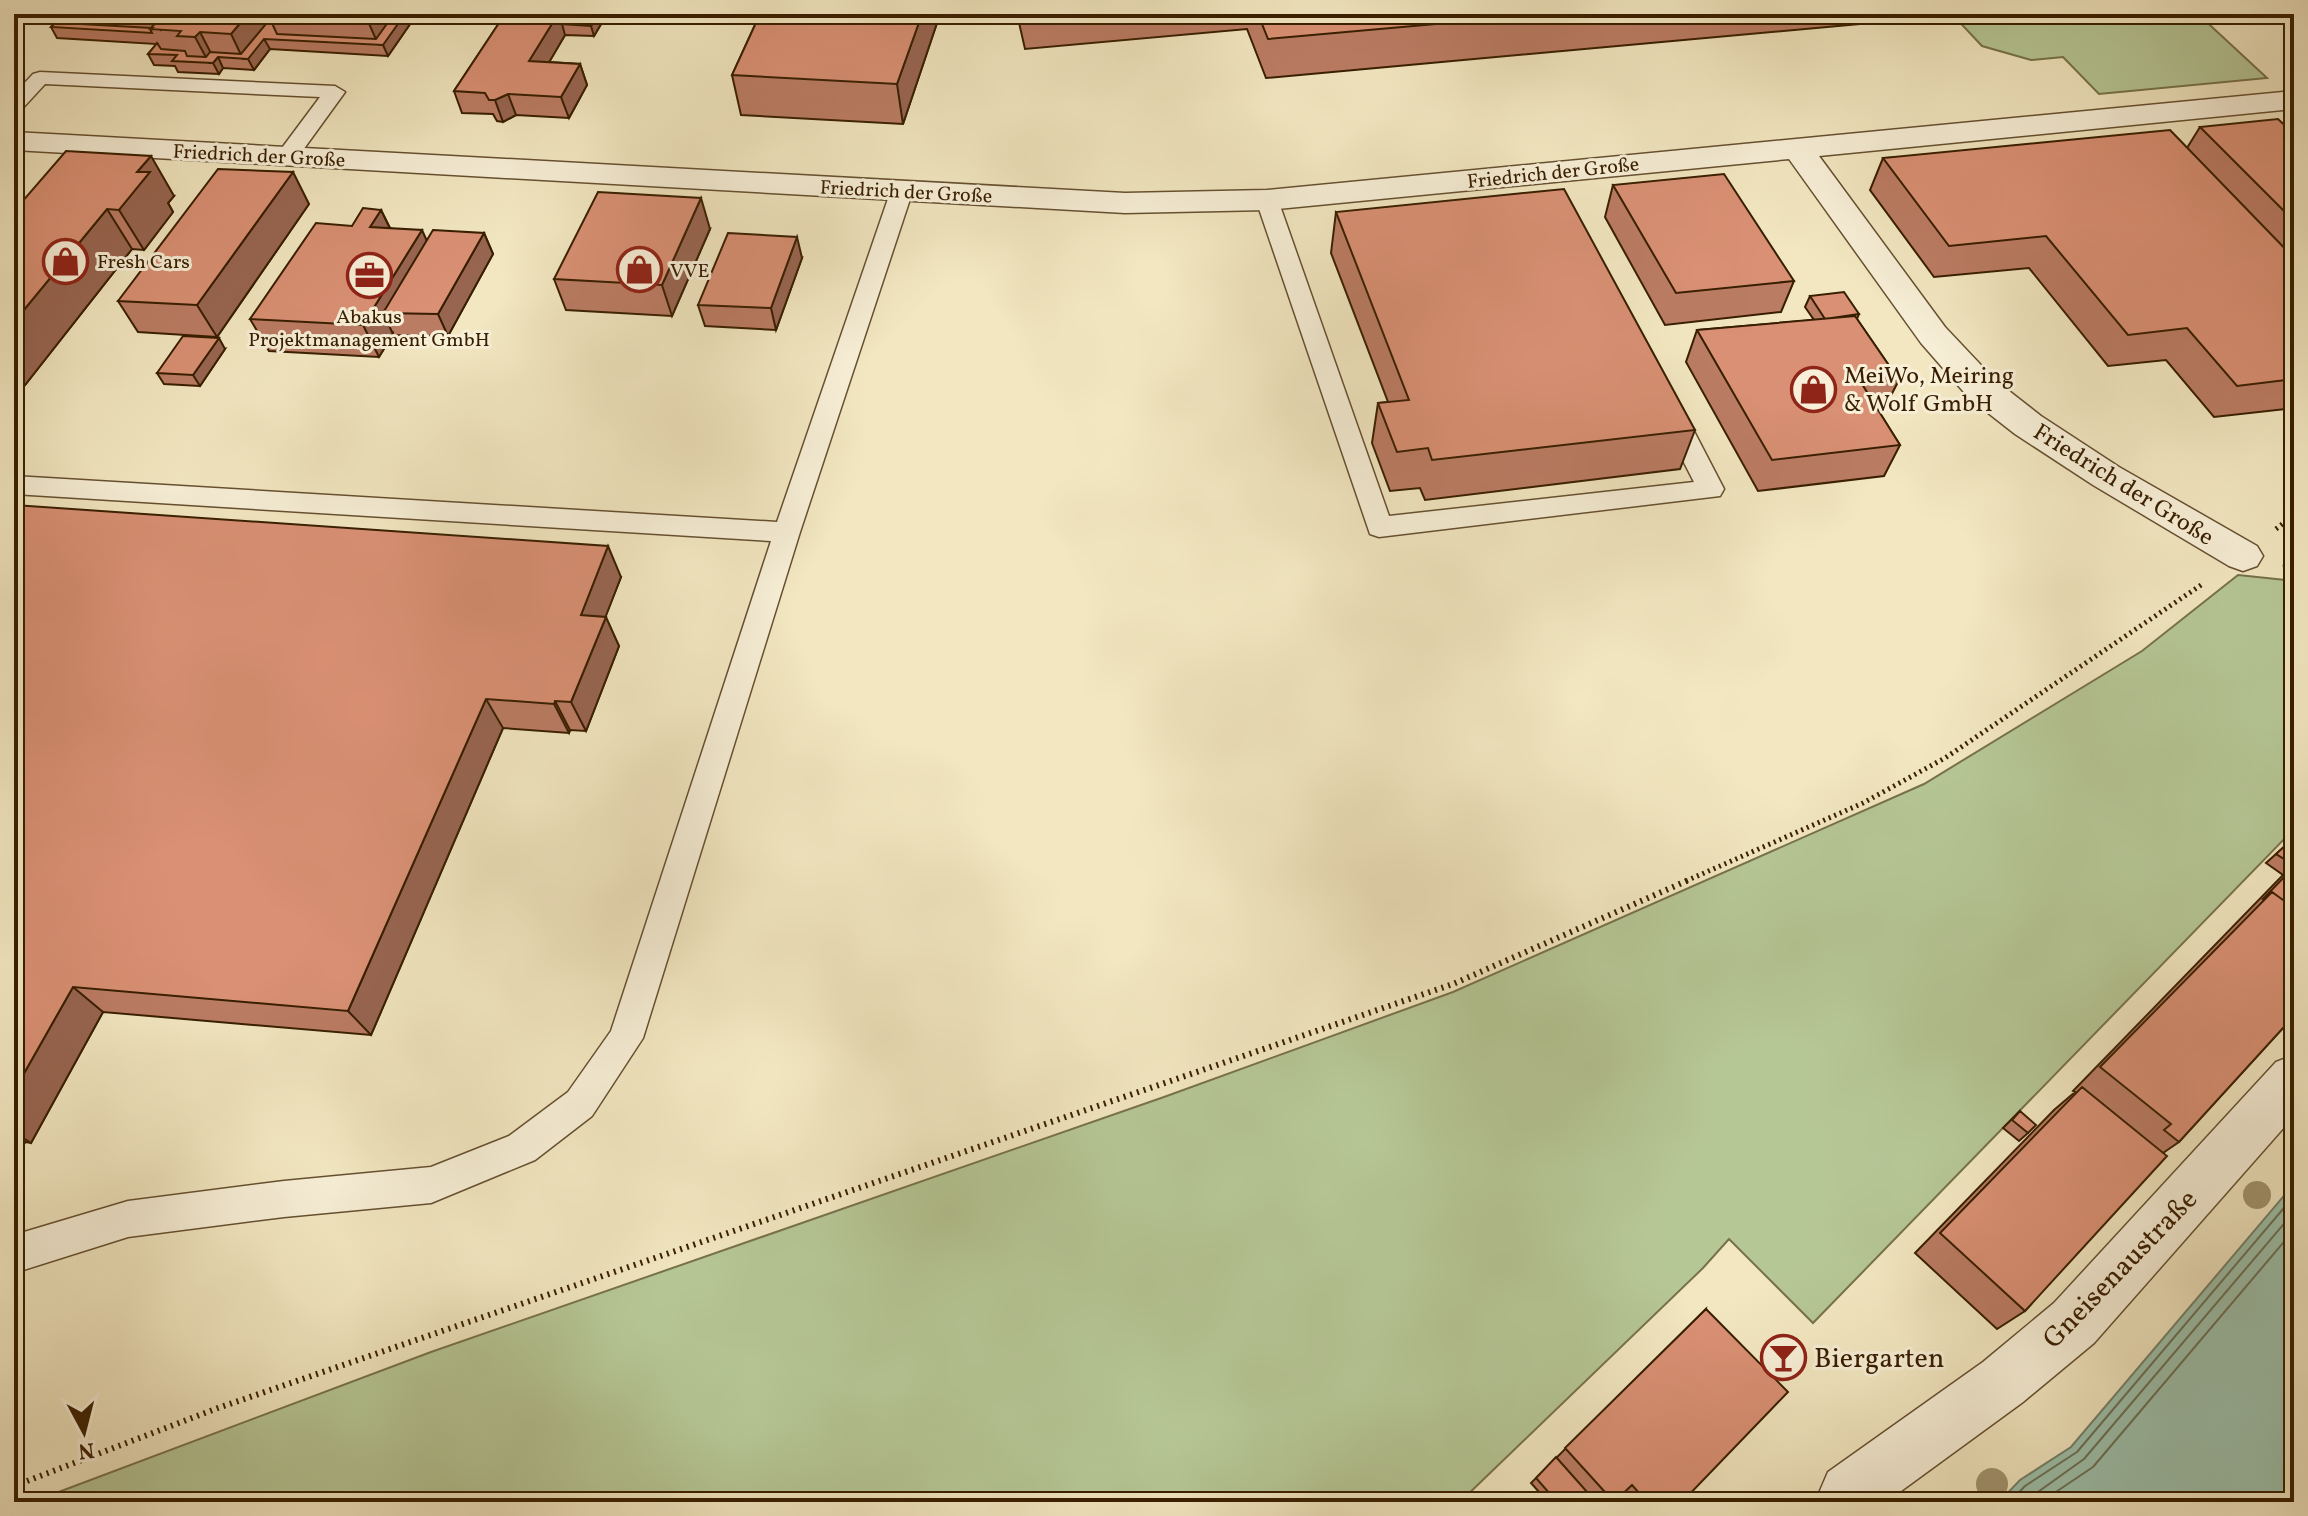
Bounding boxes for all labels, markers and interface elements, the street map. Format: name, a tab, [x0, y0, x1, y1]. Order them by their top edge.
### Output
street label: Friedrich der Große	[172, 138, 346, 175]
street label: Friedrich der Große	[1466, 151, 1641, 197]
street label: Friedrich der Große	[819, 174, 993, 211]
shop icon: Fresh Cars	[42, 237, 90, 285]
shop icon: VVE	[615, 246, 663, 294]
place label: Fresh Cars	[97, 249, 190, 277]
office icon: Abakus Projektmanagement GmbH	[345, 252, 393, 300]
place label: VVE	[670, 258, 709, 286]
place label: Abakus Projektmanagement GmbH	[248, 304, 490, 355]
place label: MeiWo, Meiring & Wolf GmbH	[1844, 360, 2014, 422]
shop icon: MeiWo, Meiring & Wolf GmbH	[1789, 365, 1837, 413]
street label: Friedrich der Große	[2026, 416, 2220, 555]
street label: Gneisenaustraße	[2034, 1181, 2207, 1358]
bar icon: Biergarten	[1759, 1333, 1807, 1381]
place label: Biergarten	[1814, 1340, 1944, 1379]
north arrow	[44, 1392, 124, 1472]
text: N	[76, 1433, 96, 1466]

